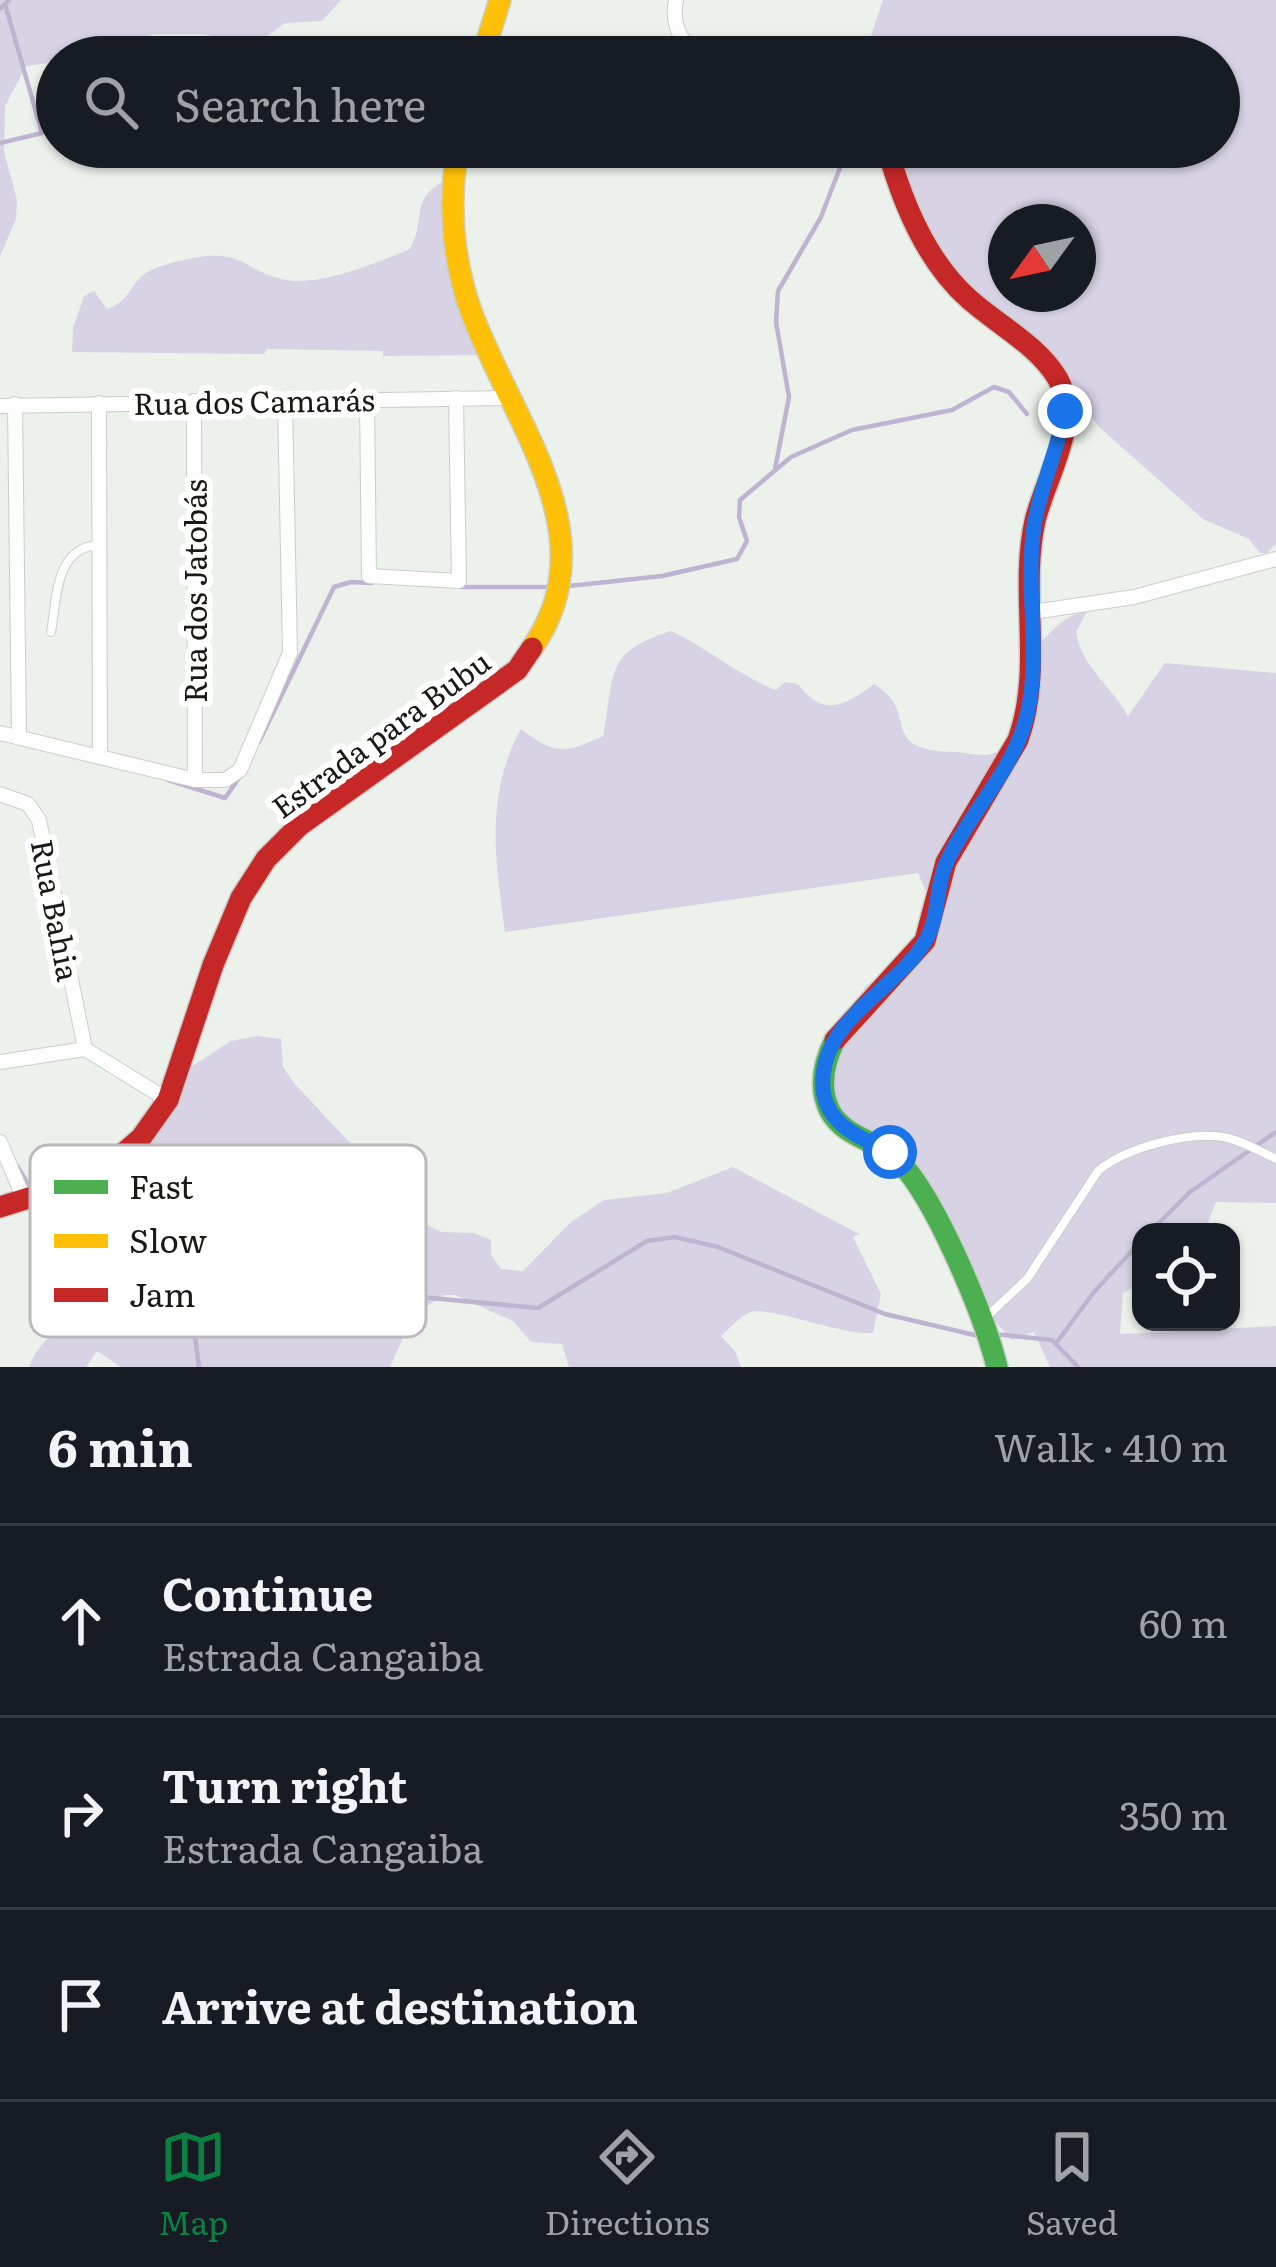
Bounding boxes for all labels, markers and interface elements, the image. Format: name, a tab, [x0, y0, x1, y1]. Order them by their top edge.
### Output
search box	[36, 36, 1240, 168]
icon: search	[78, 69, 144, 135]
text: Search here	[174, 69, 426, 136]
north arrow	[988, 204, 1096, 312]
street label: Rua dos Camarás	[133, 376, 375, 424]
route end	[1038, 384, 1092, 438]
street label: Rua dos Jatobás	[172, 479, 216, 703]
street label: Estrada para Bubu	[262, 639, 498, 827]
street label: Rua Bahia	[22, 835, 92, 985]
route start	[863, 1125, 917, 1179]
legend	[30, 1145, 426, 1337]
text: Fast	[129, 1160, 194, 1209]
text: Slow	[129, 1214, 207, 1263]
map controls	[1132, 1223, 1240, 1331]
button: locate	[1132, 1223, 1240, 1331]
text: Jam	[129, 1268, 196, 1317]
text: 6 min	[48, 1407, 193, 1483]
text: Walk · 410 m	[994, 1416, 1228, 1474]
text: Continue	[162, 1558, 373, 1625]
icon: ahead	[48, 1588, 114, 1654]
text: 60 m	[1139, 1592, 1228, 1650]
text: Estrada Cangaiba	[162, 1625, 484, 1683]
text: Turn right	[162, 1750, 408, 1817]
icon: right	[48, 1780, 114, 1846]
text: 350 m	[1119, 1784, 1228, 1842]
text: Estrada Cangaiba	[162, 1817, 484, 1875]
text: Arrive at destination	[162, 1971, 638, 2038]
icon: arrive	[48, 1972, 114, 2038]
tab: Map	[158, 2124, 228, 2245]
tab: Directions	[545, 2124, 710, 2245]
tab: Saved	[1026, 2124, 1118, 2245]

